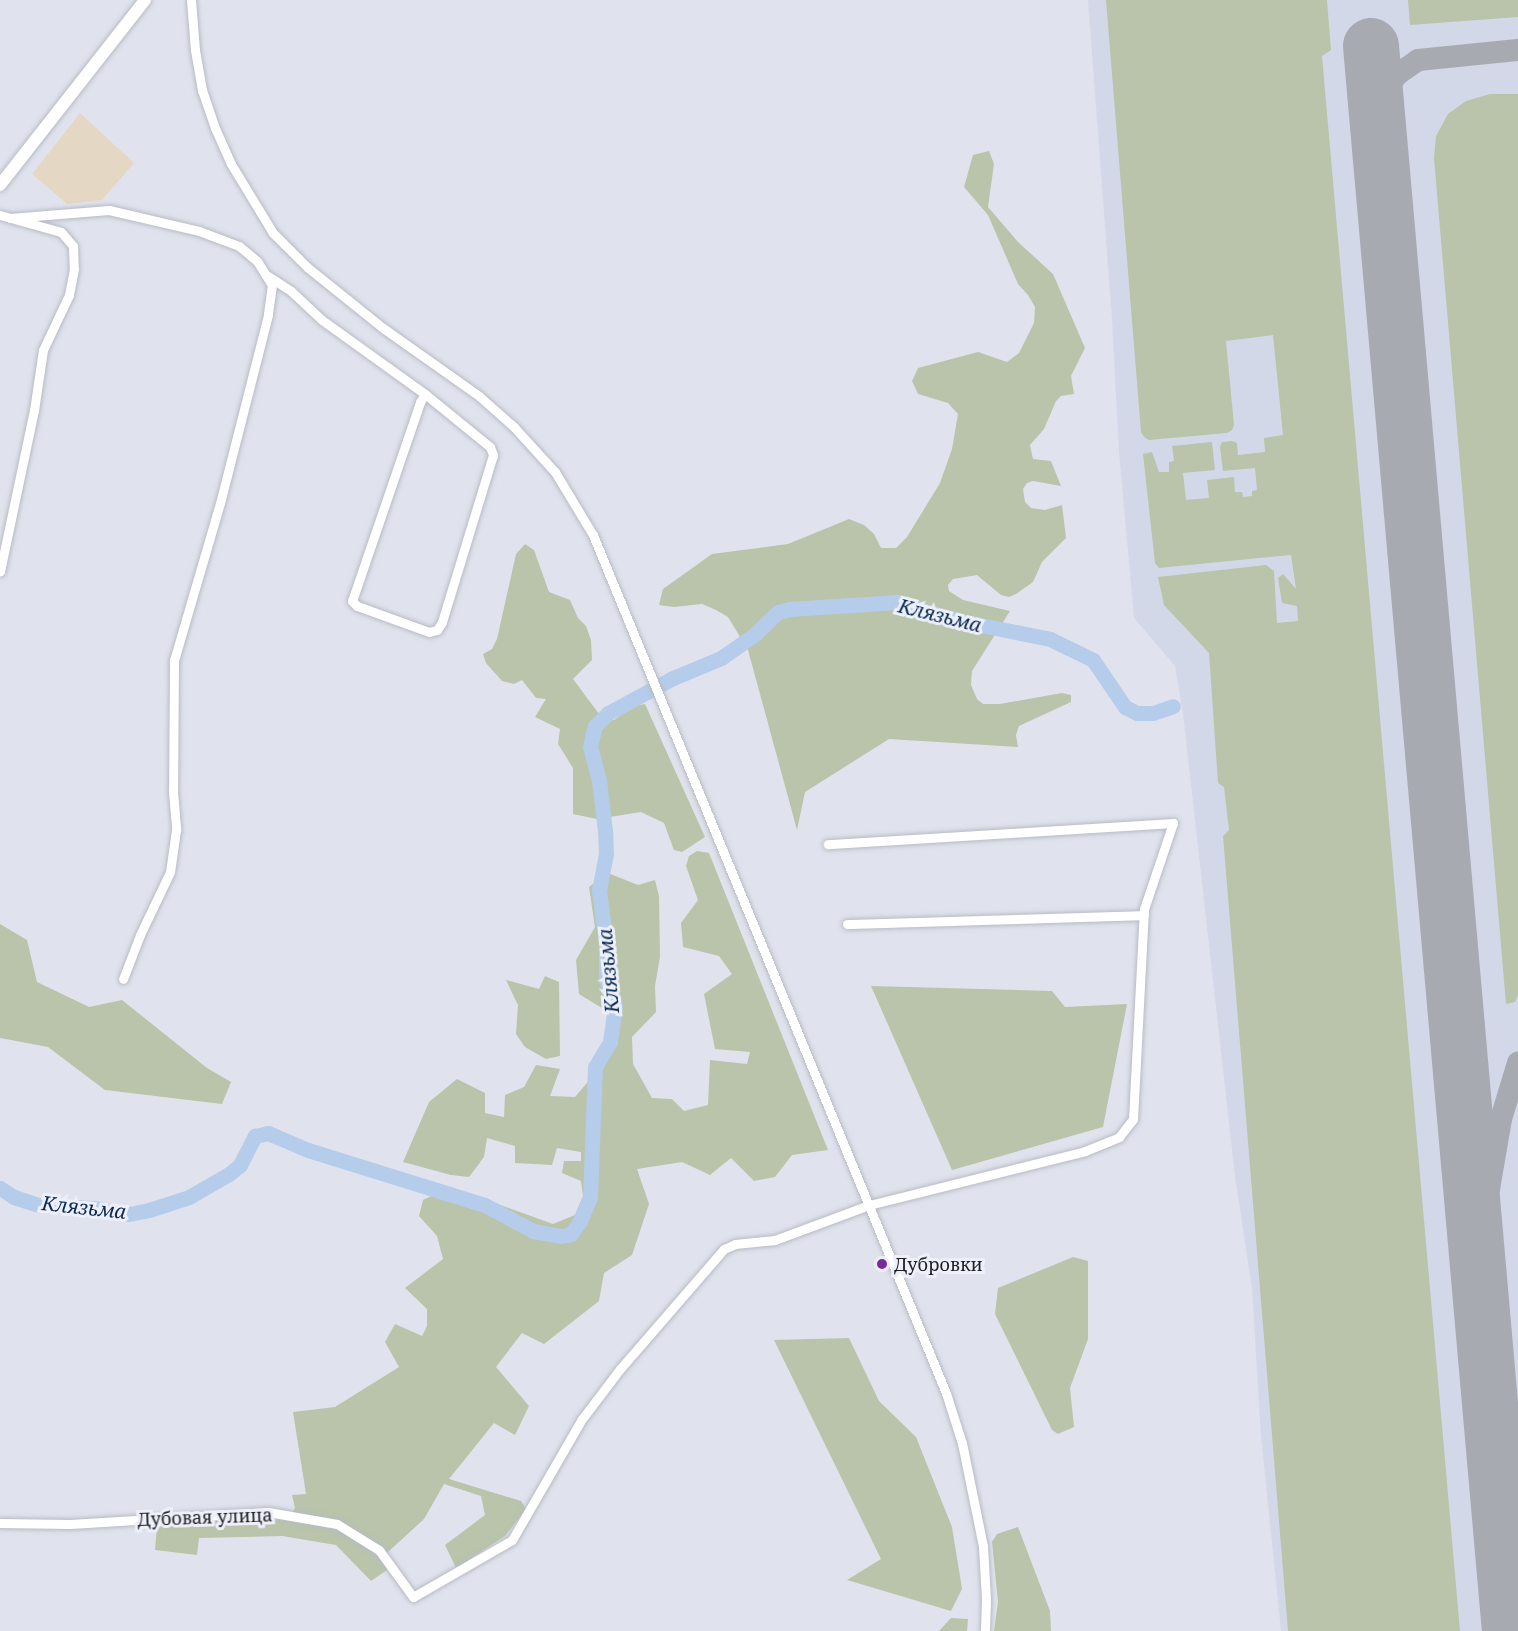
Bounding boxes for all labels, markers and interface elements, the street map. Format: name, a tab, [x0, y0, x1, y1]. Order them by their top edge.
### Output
water label: Клязьма	[896, 593, 984, 637]
water label: Клязьма	[592, 928, 624, 1014]
water label: Клязьма	[41, 1191, 127, 1223]
place label: Дубровки	[894, 1253, 983, 1275]
marker: Дубровки	[875, 1257, 889, 1271]
street label: Дубовая улица	[137, 1504, 273, 1530]

